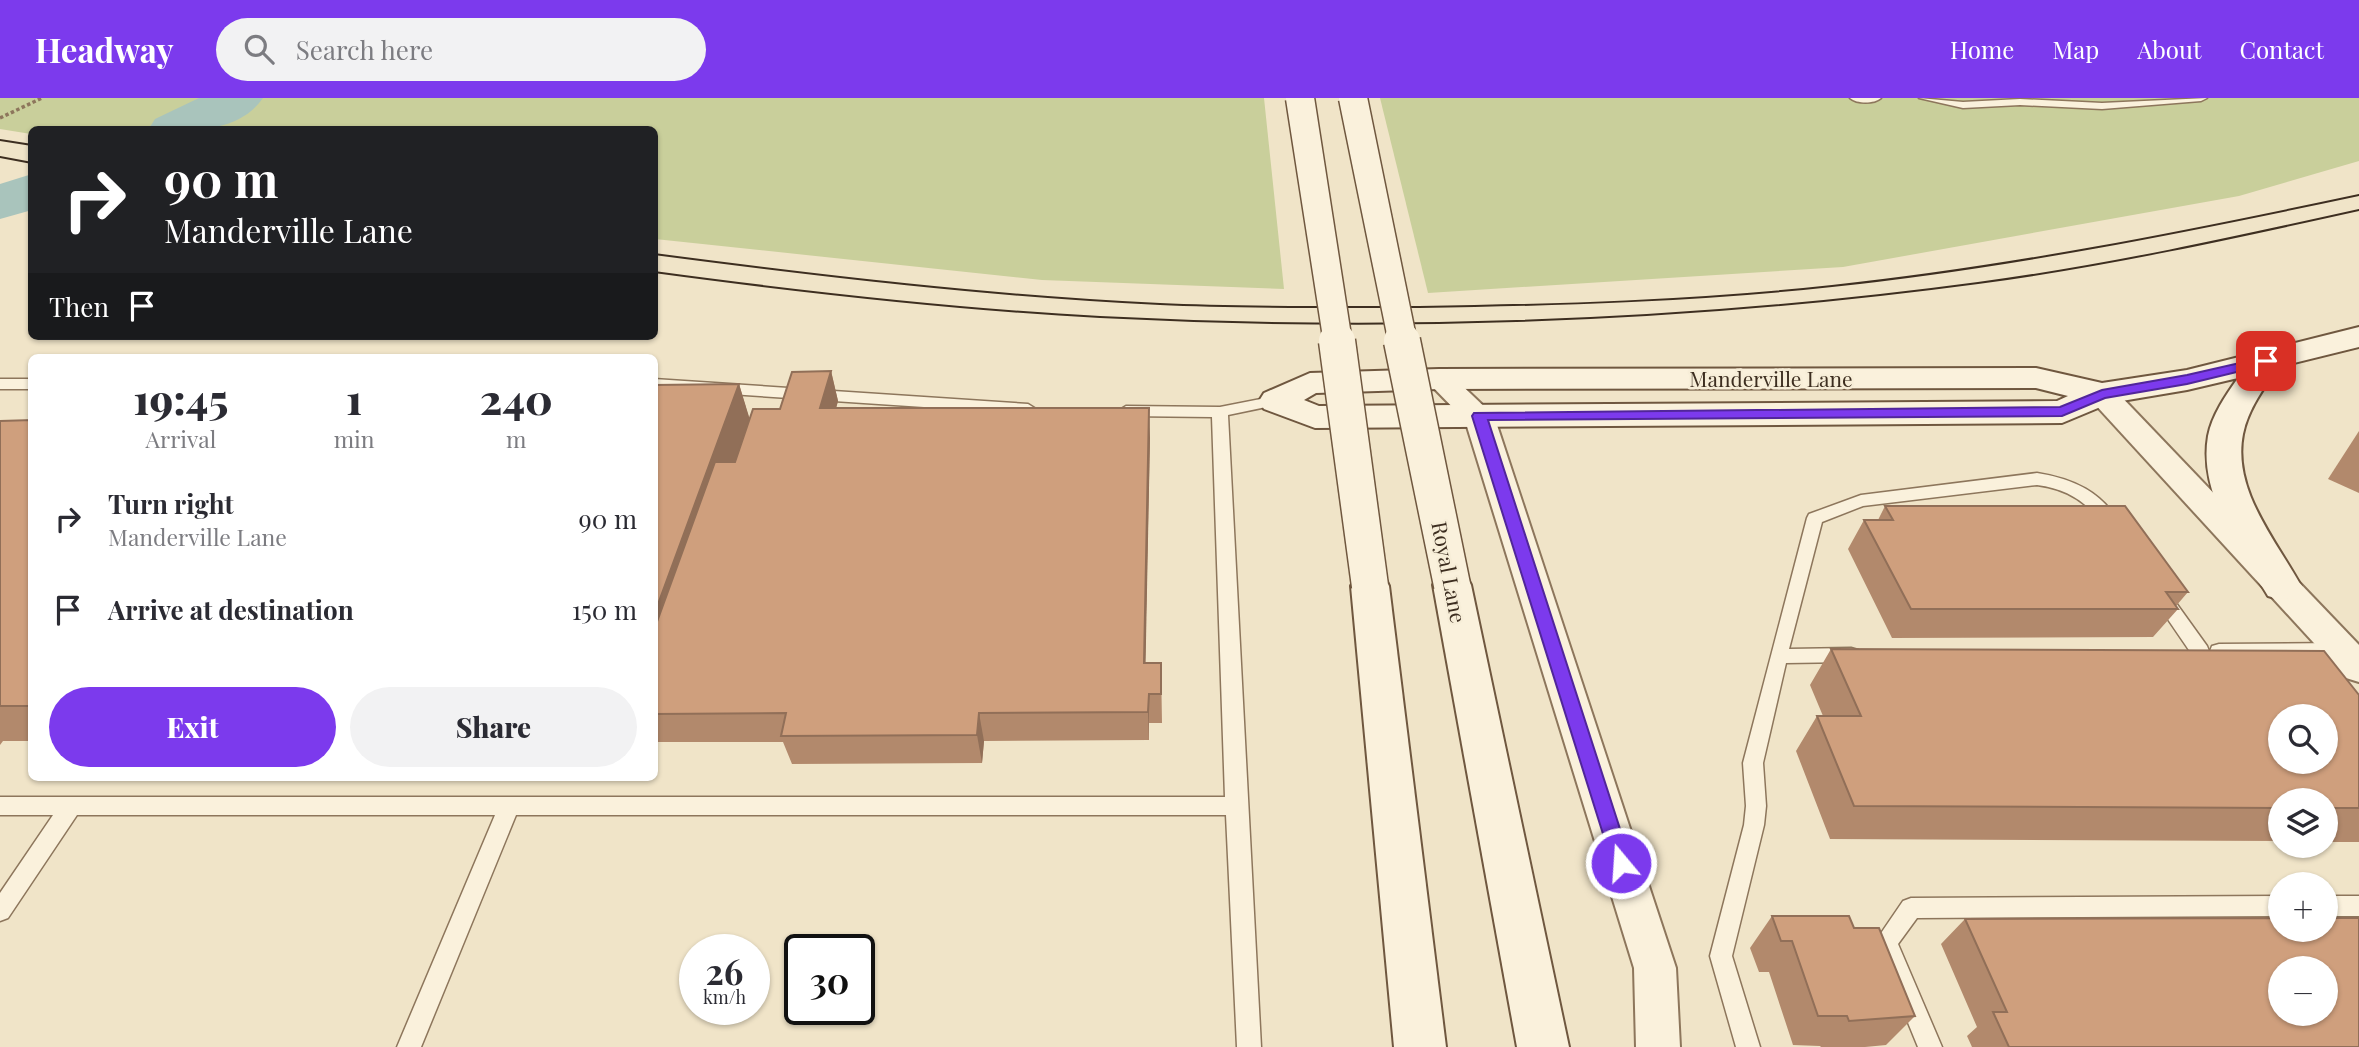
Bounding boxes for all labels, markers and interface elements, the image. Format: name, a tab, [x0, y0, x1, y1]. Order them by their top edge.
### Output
search box	[216, 18, 706, 81]
text: Headway	[35, 27, 174, 71]
icon: search	[240, 30, 278, 68]
text: Search here	[296, 32, 433, 67]
text: Home	[1950, 33, 2014, 65]
text: Map	[2052, 33, 2099, 65]
text: About	[2137, 33, 2201, 65]
text: Contact	[2239, 33, 2324, 65]
text: 90 m	[164, 145, 278, 210]
icon: right	[49, 154, 140, 245]
text: Manderville Lane	[164, 208, 413, 251]
icon: arrive	[123, 287, 161, 325]
text: Then	[49, 289, 109, 324]
pin	[2236, 331, 2296, 391]
icon: arrive	[2247, 342, 2285, 380]
street label: Manderville Lane	[1689, 364, 1853, 392]
text: 19:45	[133, 370, 228, 426]
text: 1	[346, 370, 362, 426]
text: 240	[480, 370, 553, 426]
text: Arrival	[145, 423, 216, 454]
text: min	[334, 423, 375, 454]
text: m	[506, 423, 527, 454]
text: Turn right	[108, 486, 234, 521]
icon: right	[49, 500, 87, 538]
text: 90 m	[579, 501, 637, 536]
street label: Royal Lane	[1426, 519, 1474, 625]
text: Manderville Lane	[108, 521, 287, 552]
icon: arrive	[49, 591, 87, 629]
text: Arrive at destination	[108, 592, 354, 627]
text: 150 m	[572, 592, 637, 627]
button: Exit	[49, 687, 336, 767]
button: Share	[350, 687, 637, 767]
map controls	[2268, 704, 2338, 1026]
button: search	[2268, 704, 2338, 774]
button: layers	[2268, 788, 2338, 858]
position arrow	[1584, 826, 1658, 900]
button: +	[2268, 872, 2338, 942]
speed limit sign: 30	[784, 934, 875, 1025]
text: 26	[706, 947, 743, 994]
button: −	[2268, 956, 2338, 1026]
text: km/h	[703, 985, 746, 1009]

